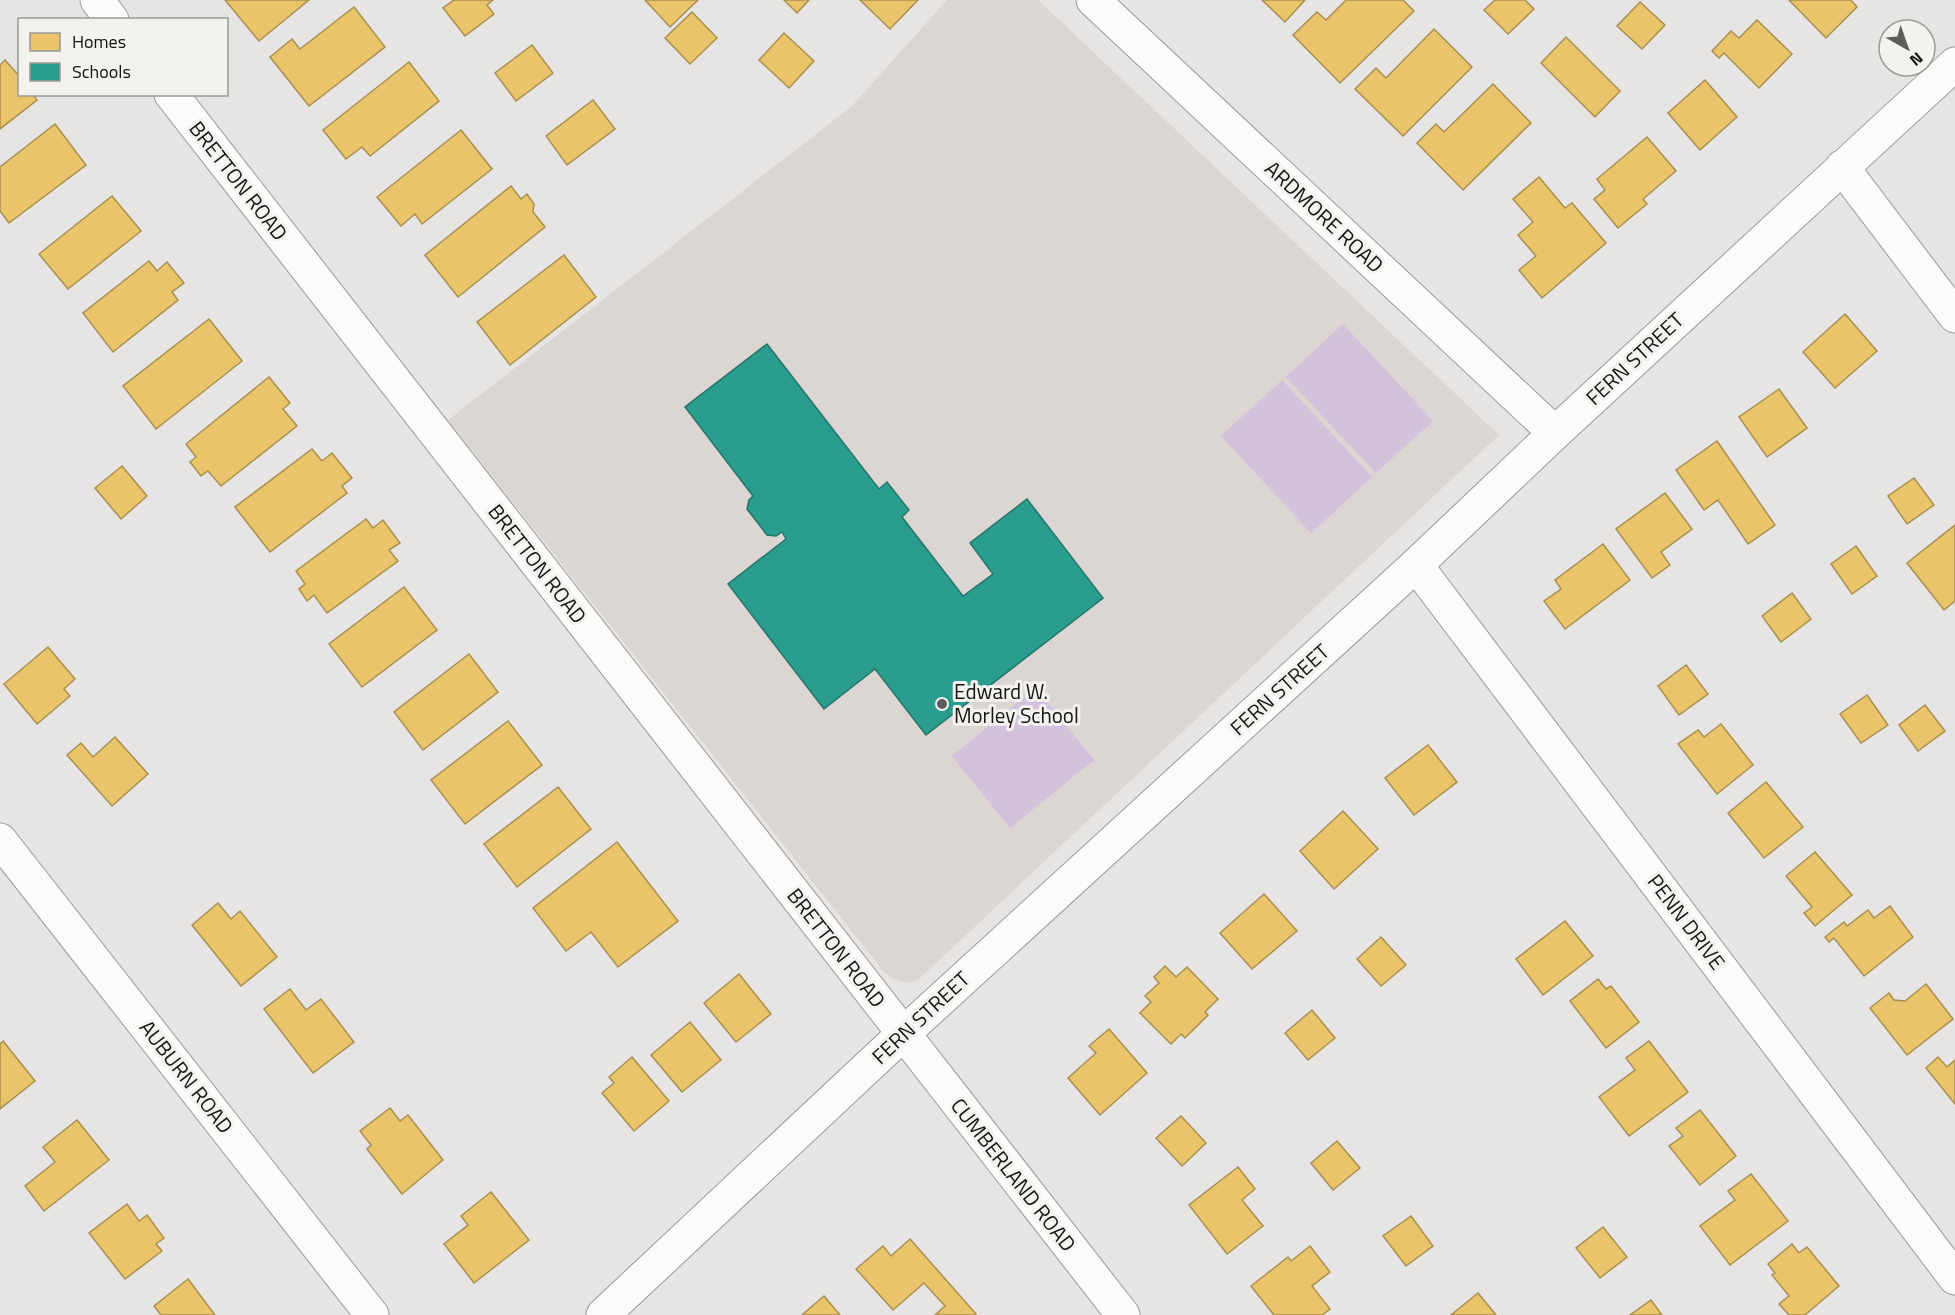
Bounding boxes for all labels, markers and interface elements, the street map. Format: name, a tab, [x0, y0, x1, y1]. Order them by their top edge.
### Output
legend	[18, 18, 228, 96]
north arrow	[1877, 18, 1937, 78]
text: Homes	[72, 28, 126, 55]
text: N	[1905, 47, 1929, 72]
text: Schools	[72, 58, 131, 85]
street label: BRETTON ROAD	[182, 114, 296, 247]
street label: ARDMORE ROAD	[1258, 153, 1391, 280]
street label: FERN STREET	[1578, 304, 1691, 412]
street label: BRETTON ROAD	[481, 497, 595, 630]
street label: FERN STREET	[1223, 636, 1336, 743]
place label: Edward W. Morley School	[954, 675, 1079, 731]
marker: Edward W. Morley School	[935, 697, 949, 711]
street label: PENN DRIVE	[1640, 867, 1733, 976]
street label: BRETTON ROAD	[780, 881, 894, 1014]
street label: FERN STREET	[864, 963, 977, 1071]
street label: AUBURN ROAD	[132, 1013, 241, 1140]
street label: CUMBERLAND ROAD	[943, 1091, 1084, 1258]

